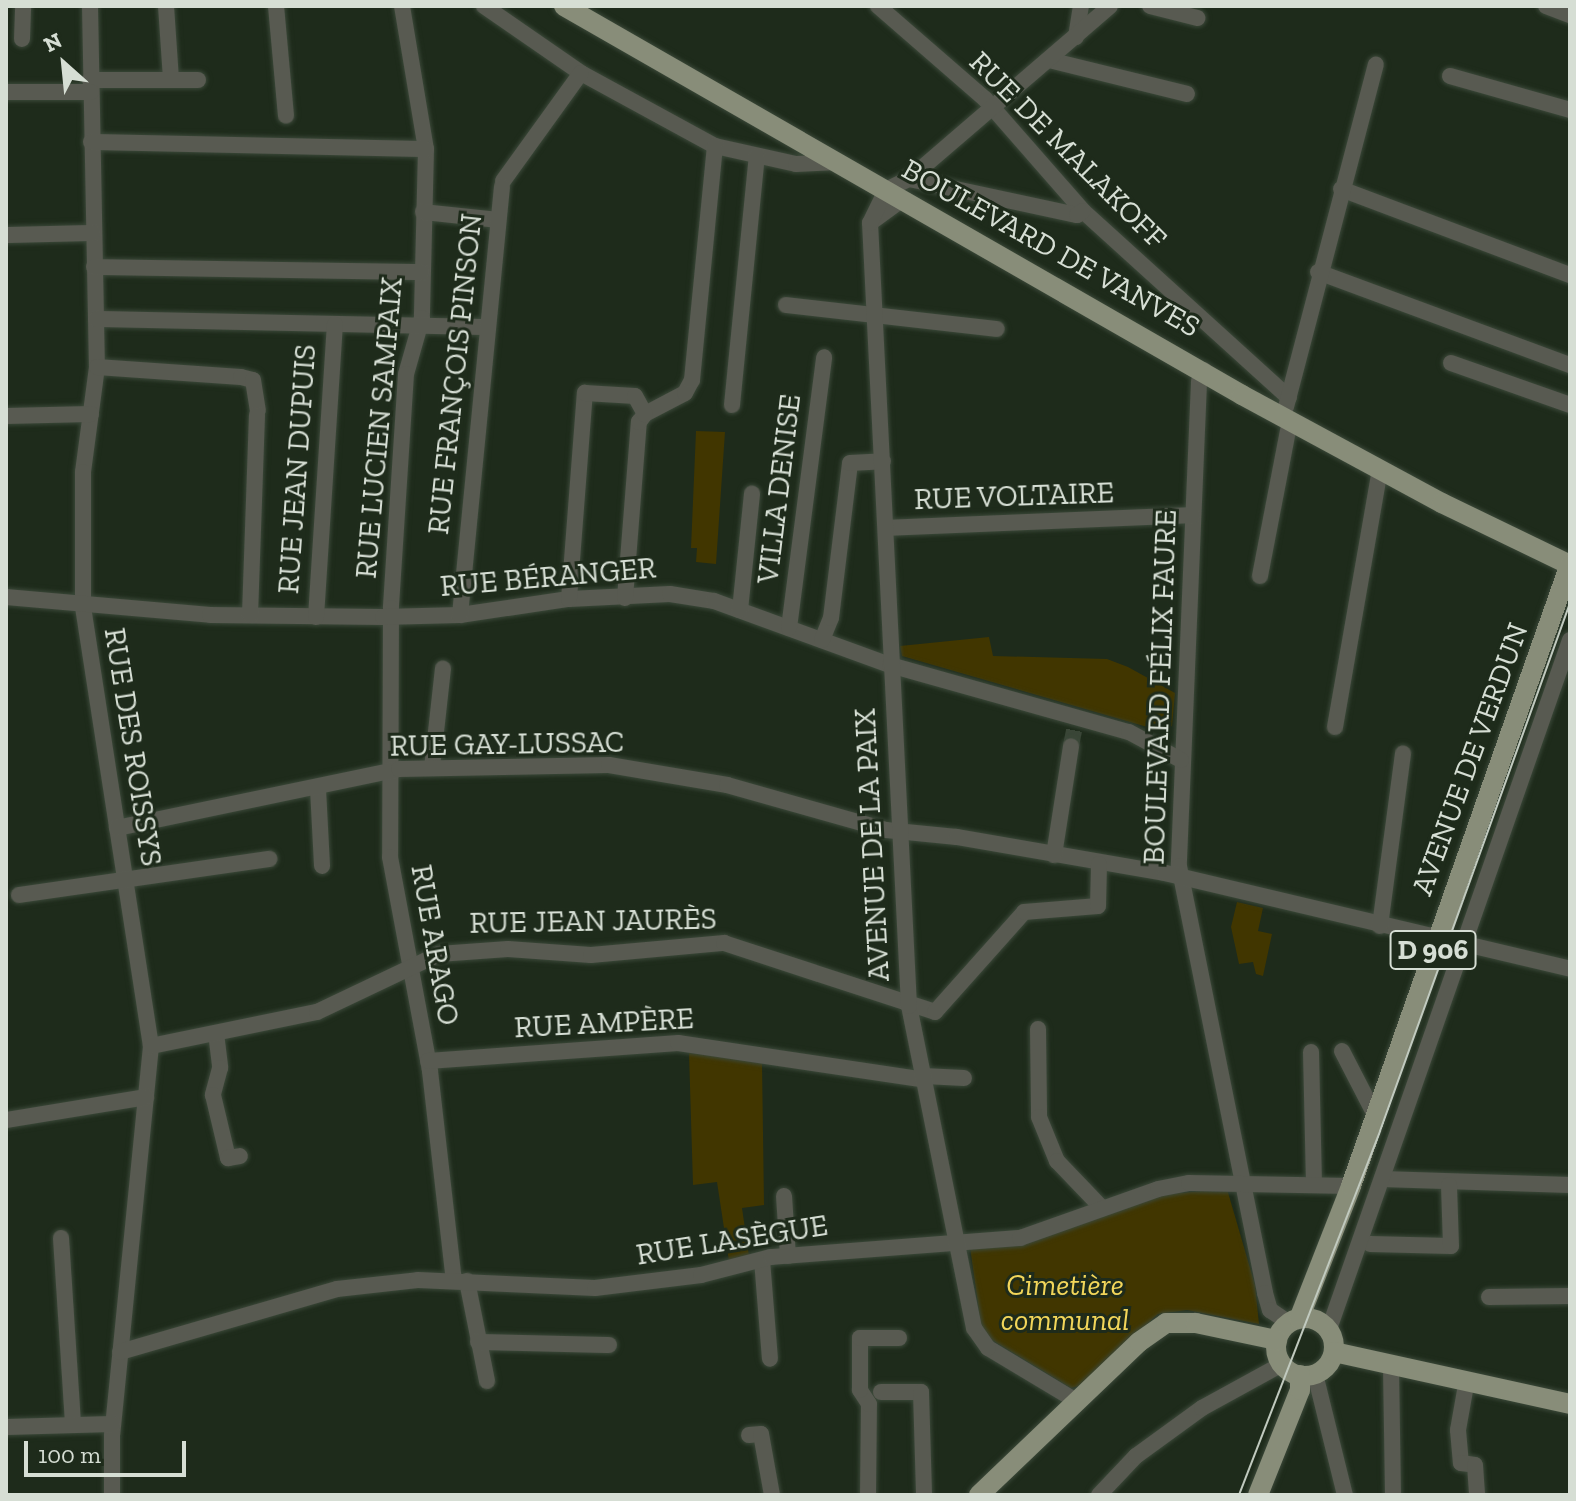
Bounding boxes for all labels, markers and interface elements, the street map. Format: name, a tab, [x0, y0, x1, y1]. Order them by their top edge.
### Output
north arrow	[24, 24, 104, 104]
text: N	[39, 26, 66, 58]
street label: RUE DE MALAKOFF	[962, 44, 1174, 256]
street label: BOULEVARD DE VANVES	[895, 151, 1207, 345]
street label: RUE FRANÇOIS PINSON	[420, 212, 490, 536]
street label: RUE LUCIEN SAMPAIX	[348, 276, 410, 580]
street label: RUE JEAN DUPUIS	[270, 343, 324, 595]
street label: VILLA DENISE	[749, 392, 809, 586]
street label: RUE VOLTAIRE	[913, 475, 1115, 517]
street label: BOULEVARD FÉLIX FAURE	[1136, 509, 1184, 865]
street label: RUE BÉRANGER	[439, 550, 657, 604]
street label: AVENUE DE VERDUN	[1404, 618, 1536, 900]
street label: RUE DES ROISSYS	[96, 625, 170, 869]
street label: AVENUE DE LA PAIX	[847, 707, 897, 983]
street label: RUE GAY-LUSSAC	[389, 724, 625, 764]
street label: RUE ARAGO	[403, 861, 467, 1029]
street label: RUE JEAN JAURÈS	[469, 901, 717, 941]
road number: D 906	[1389, 926, 1477, 974]
street label: RUE AMPÈRE	[513, 1000, 695, 1046]
street label: RUE LASÈGUE	[634, 1207, 830, 1273]
park label: Cimetière communal	[1001, 1267, 1129, 1338]
scale bar	[28, 1425, 190, 1475]
text: 100 m	[38, 1440, 101, 1469]

